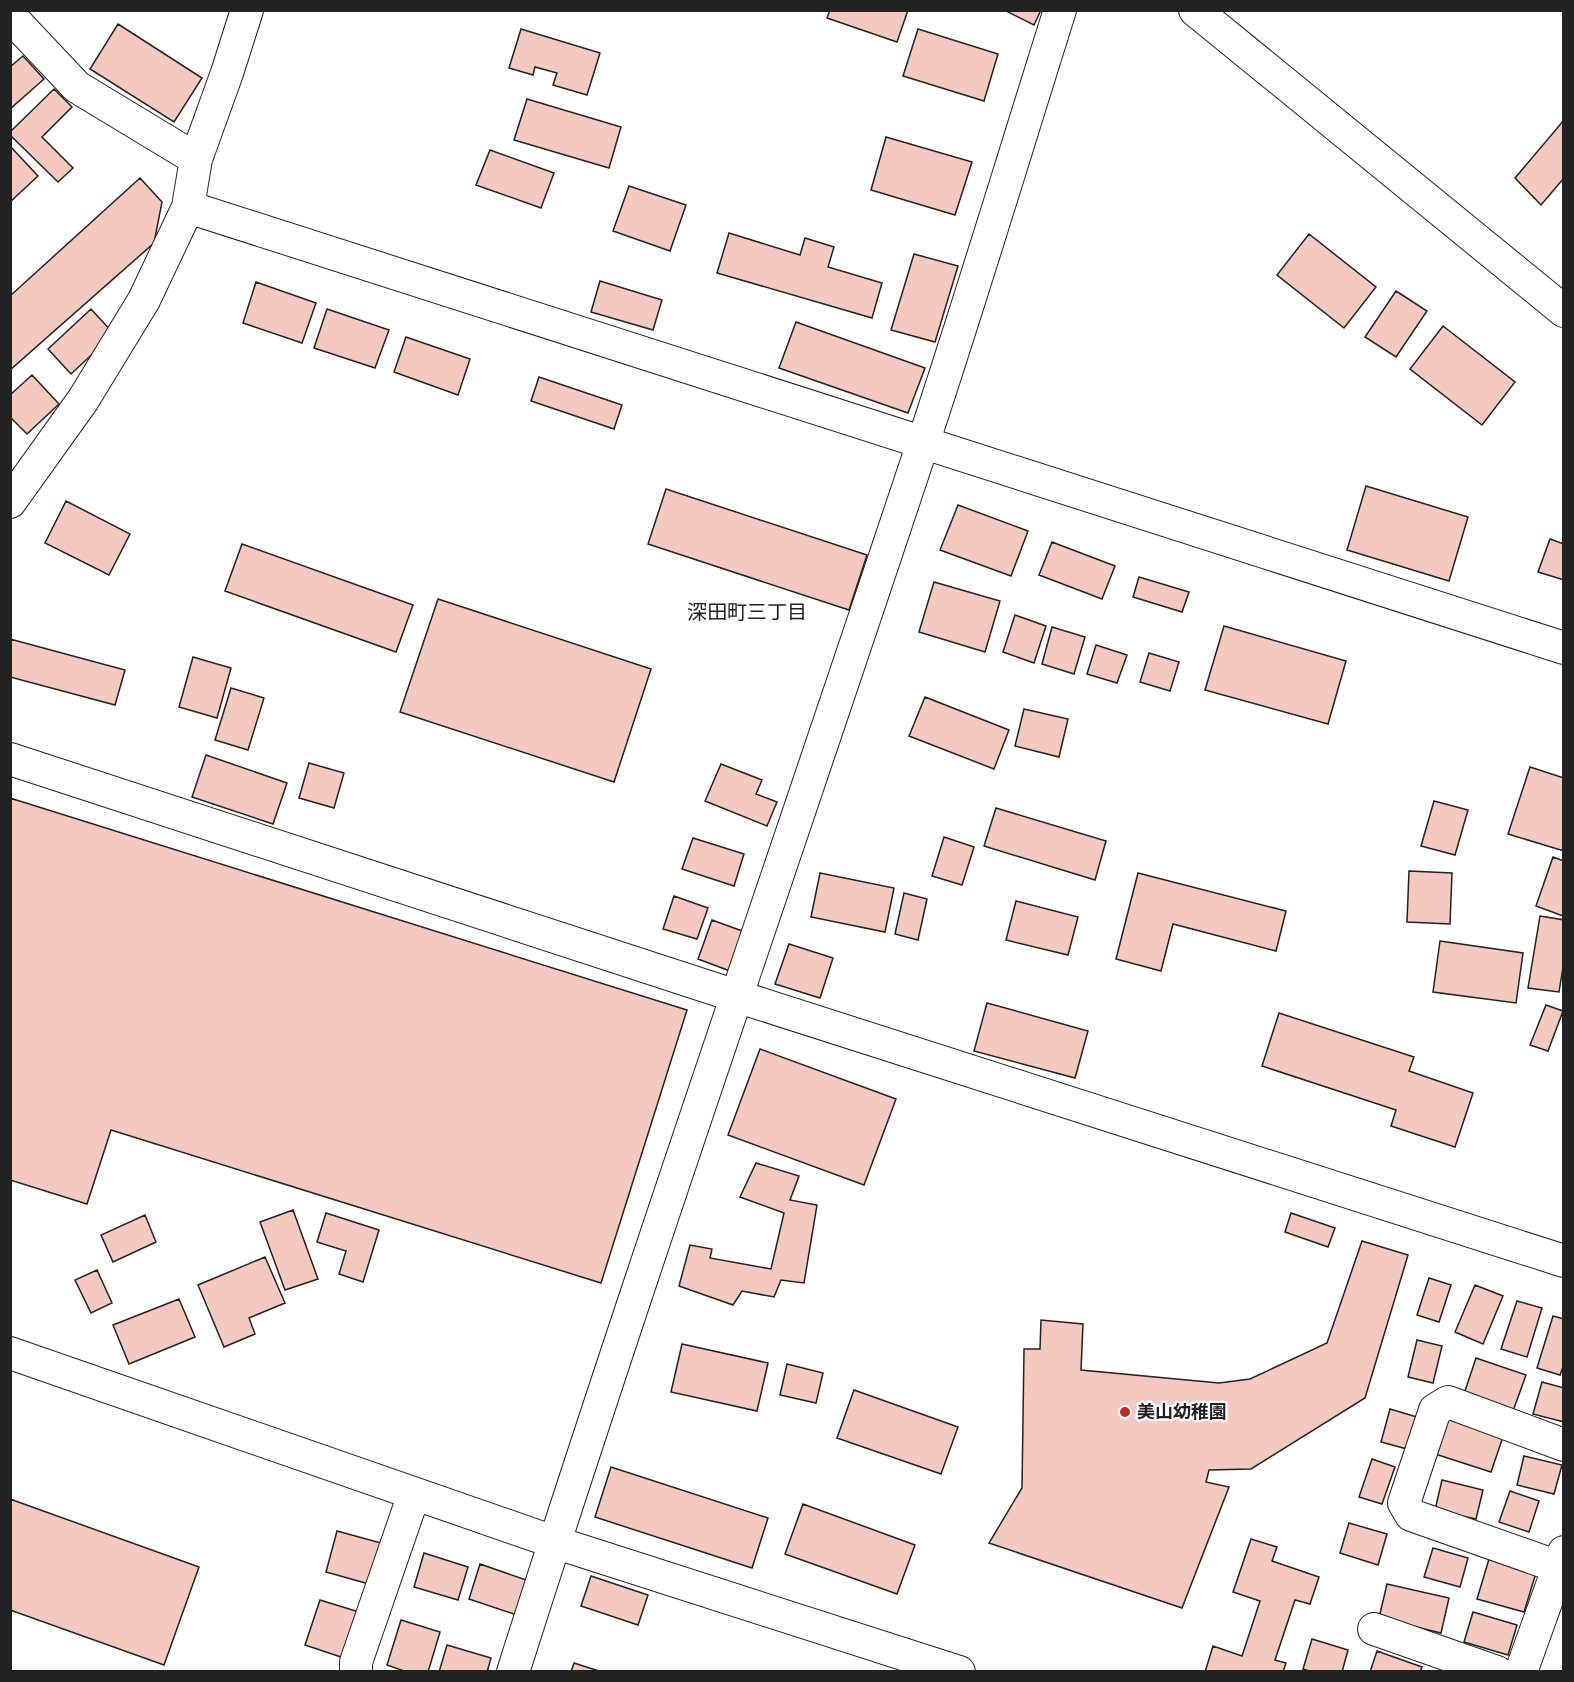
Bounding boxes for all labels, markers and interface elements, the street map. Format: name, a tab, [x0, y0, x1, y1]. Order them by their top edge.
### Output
district label: 深田町三丁目	[687, 600, 807, 624]
place label: 美山幼稚園	[1137, 1401, 1227, 1422]
marker: 美山幼稚園	[1118, 1405, 1132, 1419]

